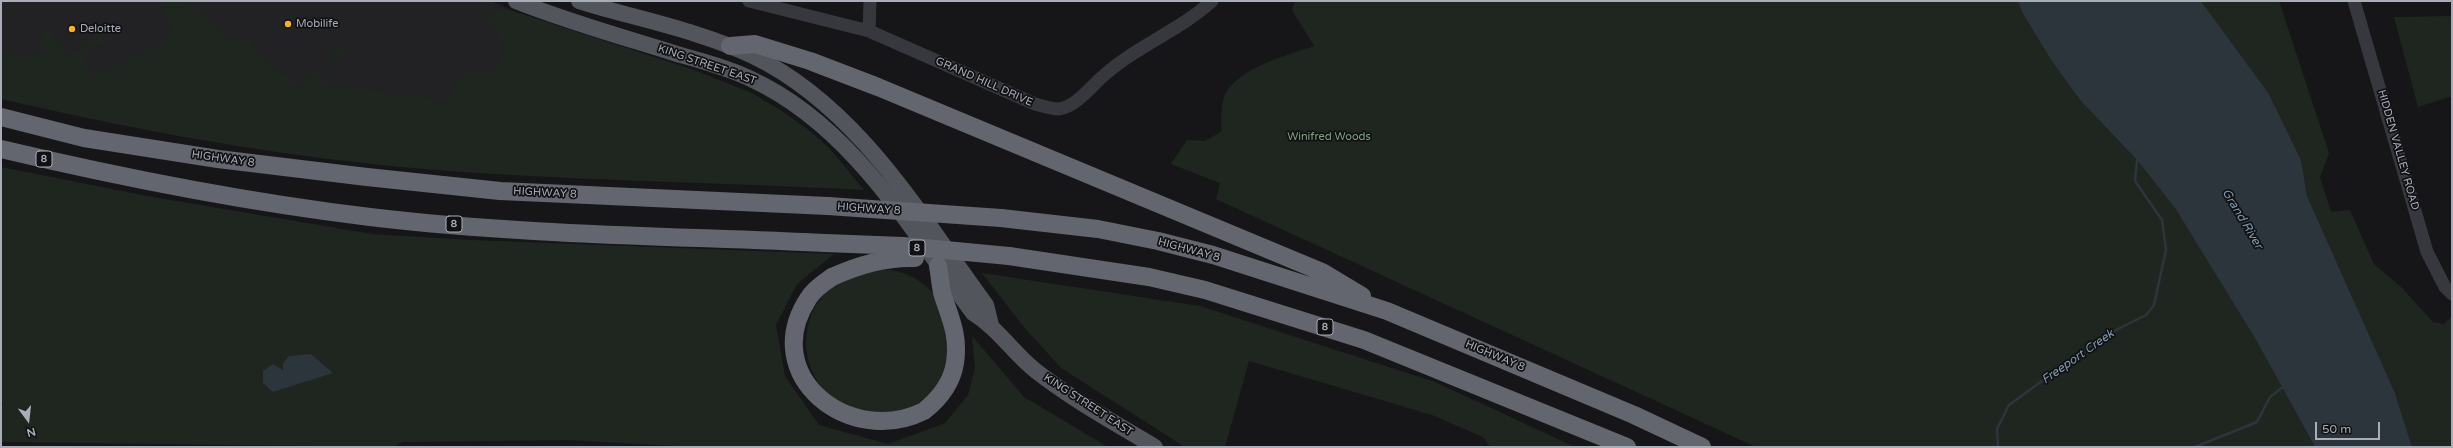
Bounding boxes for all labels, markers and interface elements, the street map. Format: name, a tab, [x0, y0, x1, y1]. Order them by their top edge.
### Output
place label: Mobilife	[296, 17, 338, 31]
marker: Mobilife	[283, 19, 293, 29]
place label: Deloitte	[80, 22, 121, 36]
marker: Deloitte	[67, 24, 77, 34]
street label: KING STREET EAST	[656, 42, 758, 88]
street label: GRAND HILL DRIVE	[933, 55, 1035, 109]
street label: HIDDEN VALLEY ROAD	[2374, 88, 2422, 212]
park label: Winifred Woods	[1287, 130, 1371, 144]
street label: HIGHWAY 8	[191, 148, 255, 170]
road number: 8	[36, 151, 52, 167]
street label: HIGHWAY 8	[513, 185, 577, 201]
water label: Grand River	[2218, 186, 2266, 252]
street label: HIGHWAY 8	[837, 200, 901, 218]
road number: 8	[446, 216, 462, 232]
street label: HIGHWAY 8	[1157, 235, 1221, 265]
road number: 8	[909, 240, 925, 256]
road number: 8	[1317, 319, 1333, 335]
water label: Freeport Creek	[2039, 327, 2117, 387]
street label: HIGHWAY 8	[1463, 338, 1527, 374]
street label: KING STREET EAST	[1041, 371, 1135, 439]
north arrow	[8, 400, 48, 440]
scale bar	[2317, 414, 2382, 440]
text: 50 m	[2322, 422, 2351, 436]
text: N	[25, 425, 37, 439]

